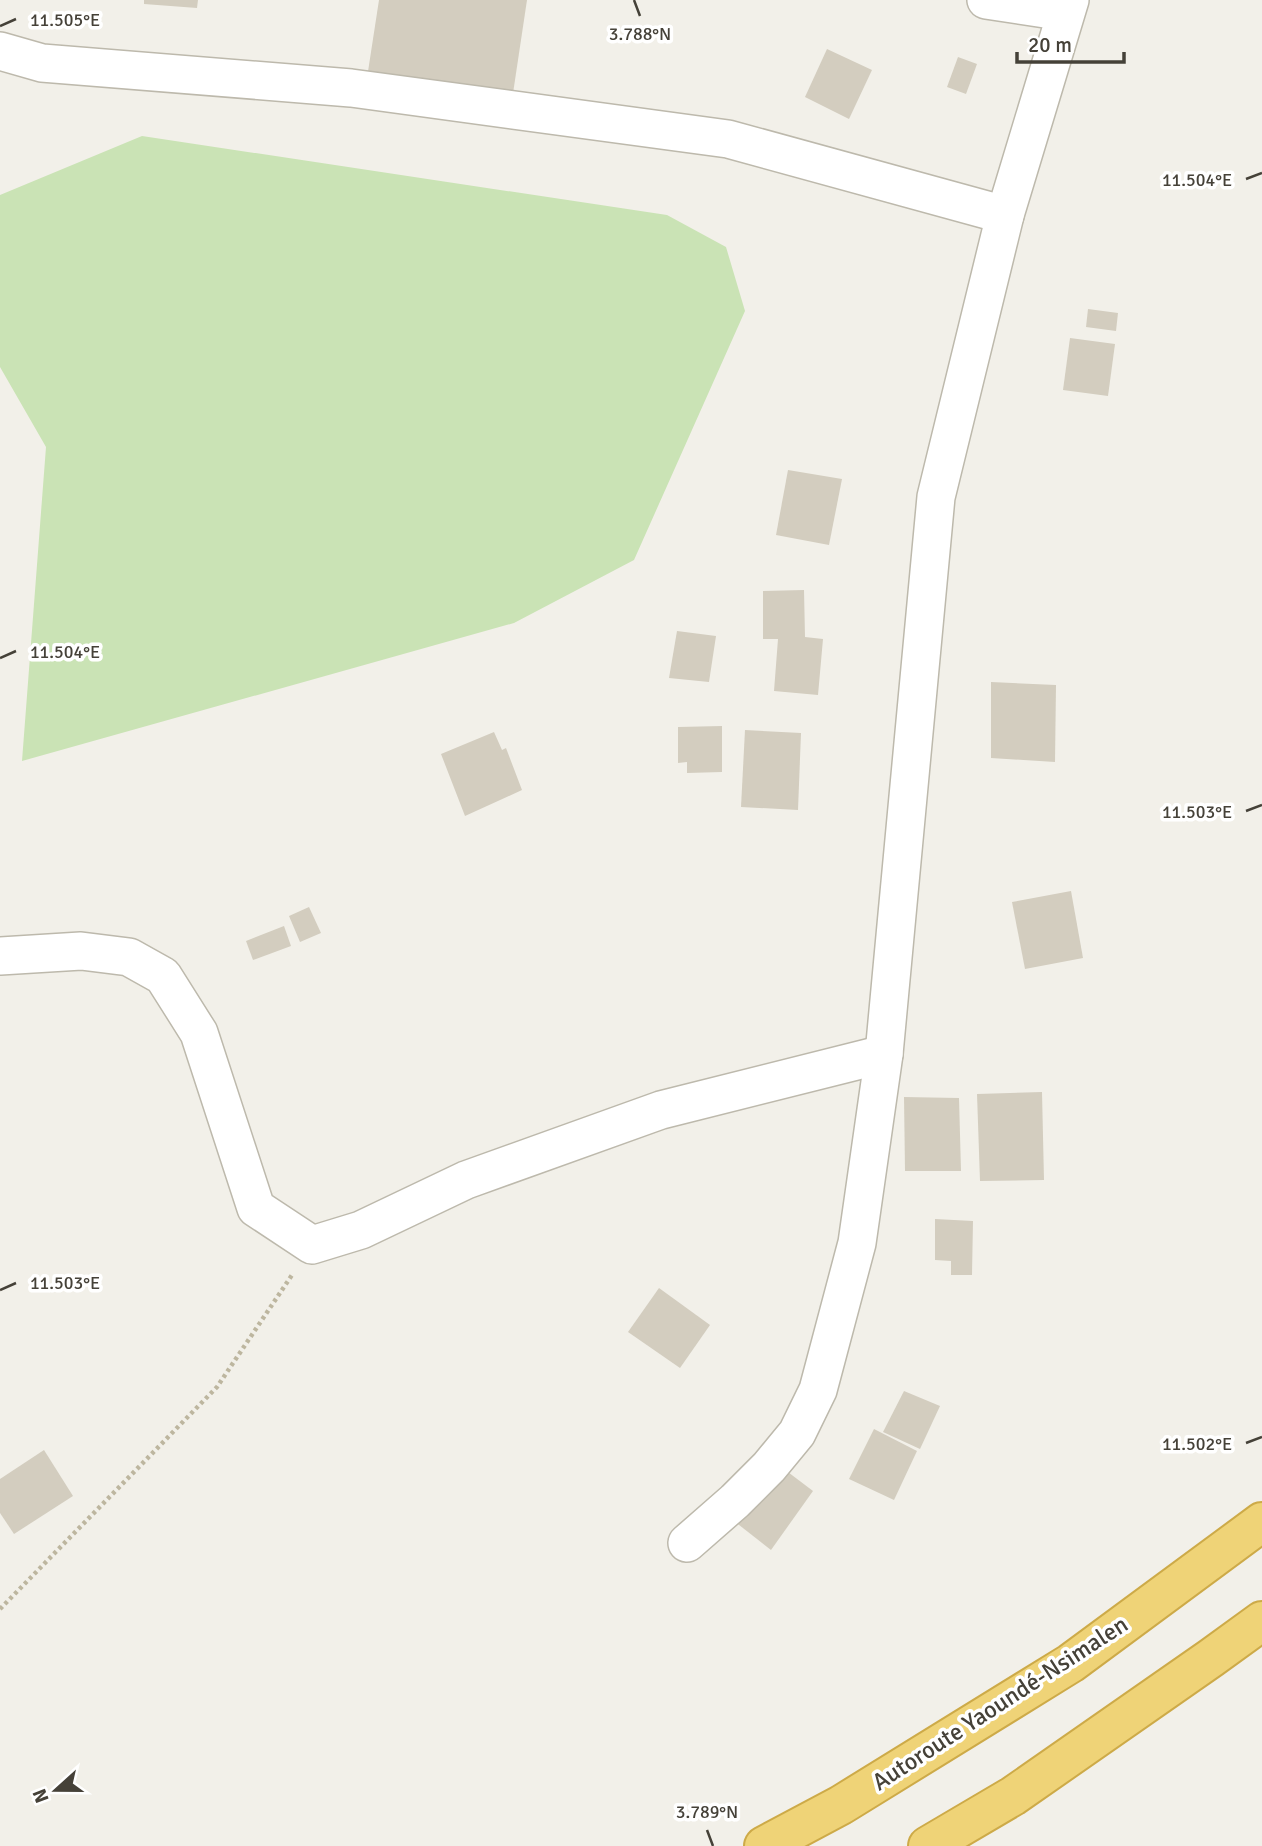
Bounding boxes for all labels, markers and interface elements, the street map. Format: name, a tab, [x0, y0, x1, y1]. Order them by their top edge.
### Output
text: 11.505°E	[30, 9, 100, 31]
scale bar	[1017, 21, 1124, 65]
text: 3.788°N	[609, 23, 671, 45]
text: 20 m	[1028, 32, 1072, 58]
text: 11.504°E	[1162, 169, 1232, 191]
text: 11.504°E	[30, 641, 100, 663]
text: 11.503°E	[1162, 801, 1232, 823]
text: 11.503°E	[30, 1272, 100, 1294]
text: 11.502°E	[1162, 1433, 1232, 1455]
street label: Autoroute Yaoundé-Nsimalen	[866, 1609, 1134, 1797]
north arrow	[21, 1755, 91, 1825]
text: N	[27, 1785, 55, 1806]
text: 3.789°N	[676, 1801, 738, 1823]

